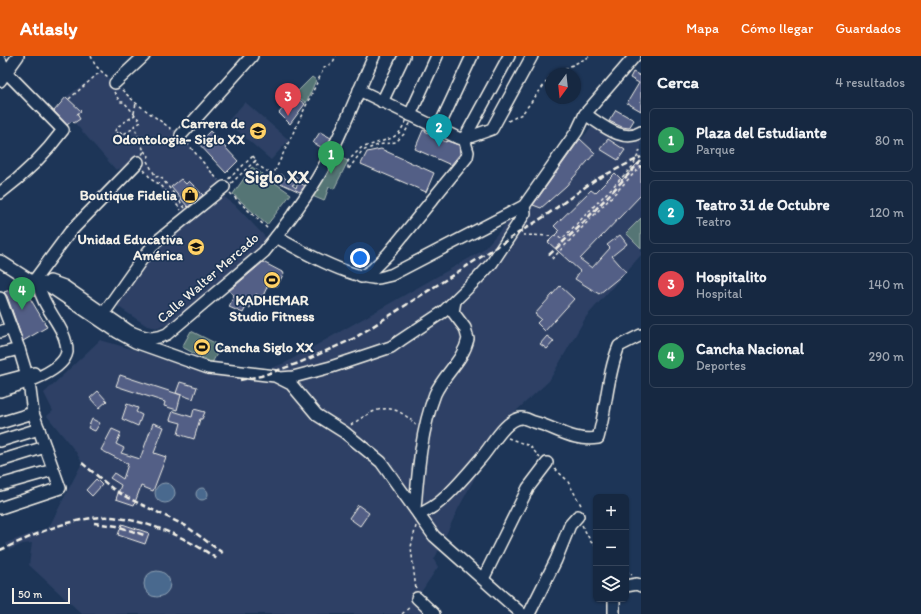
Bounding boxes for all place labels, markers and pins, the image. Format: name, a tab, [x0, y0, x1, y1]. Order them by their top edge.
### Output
pin: 3	[275, 83, 301, 116]
pin: 2	[426, 114, 452, 147]
place label: Carrera de Odontologia- Siglo XX	[112, 115, 245, 148]
school or university icon: Carrera de Odontologia- Siglo XX	[248, 121, 268, 141]
pin: 1	[318, 141, 344, 174]
shop icon: Boutique Fidelia	[180, 185, 200, 205]
place label: Boutique Fidelia	[80, 187, 178, 204]
place label: Unidad Educativa América	[78, 231, 184, 264]
school or university icon: Unidad Educativa América	[186, 237, 206, 257]
sports icon: KADHEMAR Studio Fitness	[262, 270, 282, 290]
pin: 4	[9, 277, 35, 310]
place label: KADHEMAR Studio Fitness	[229, 292, 315, 325]
sports icon: Cancha Siglo XX	[192, 337, 212, 357]
place label: Cancha Siglo XX	[215, 339, 313, 356]

